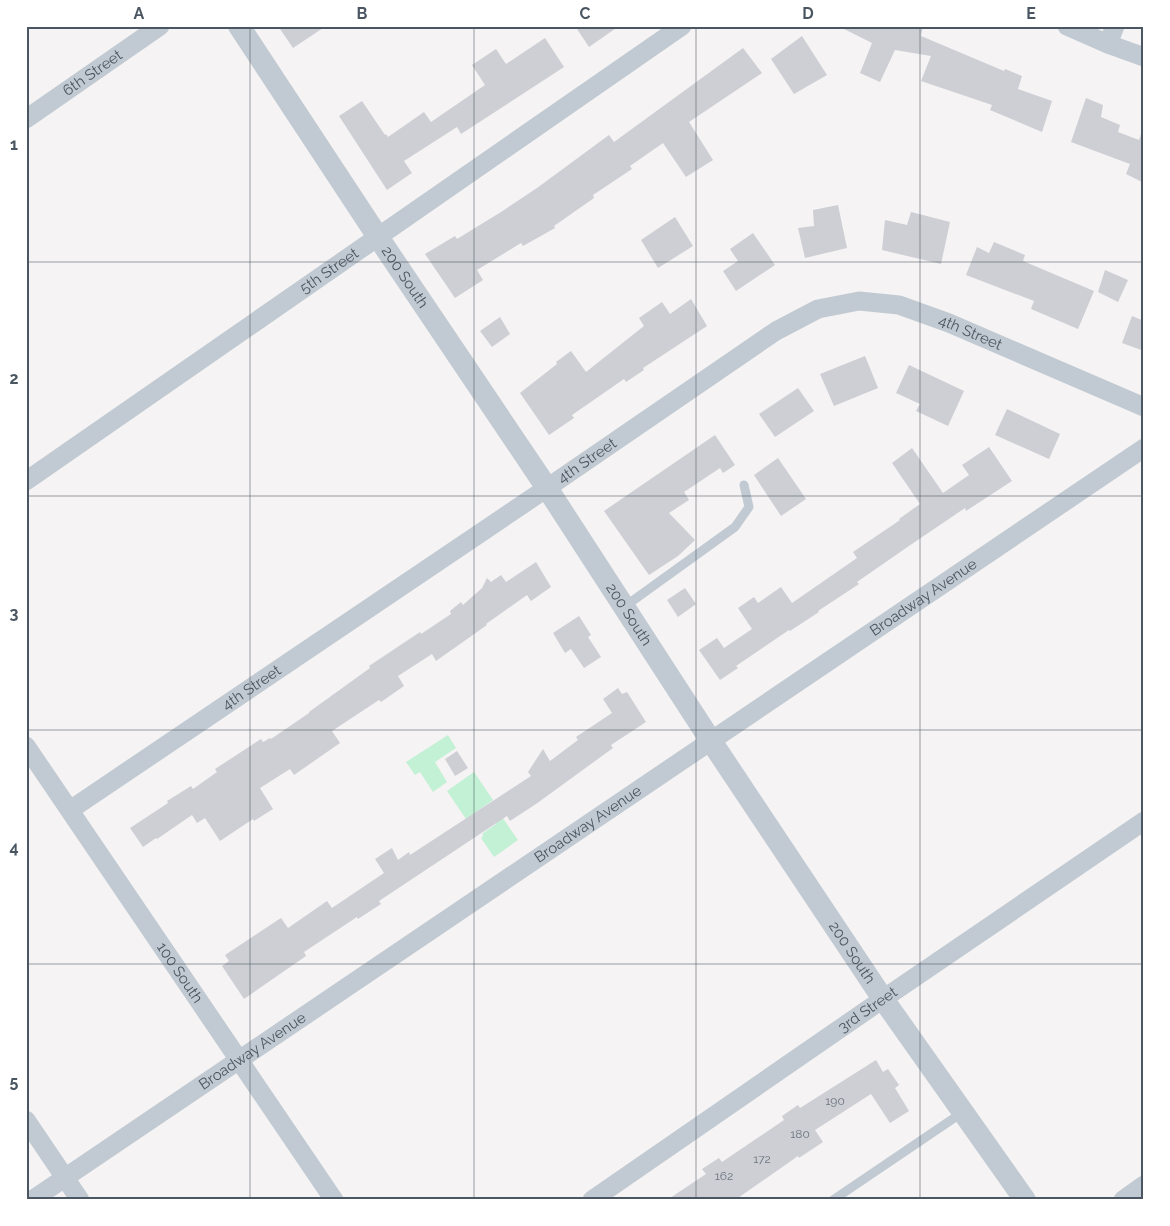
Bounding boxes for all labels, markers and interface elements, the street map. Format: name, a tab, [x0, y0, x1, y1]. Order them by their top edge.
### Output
text: A	[134, 4, 145, 23]
text: B	[357, 4, 368, 23]
text: C	[580, 4, 591, 23]
text: D	[802, 4, 814, 23]
text: E	[1026, 4, 1036, 23]
street label: 6th Street	[59, 46, 126, 100]
text: 1	[10, 135, 18, 154]
street label: 200 South	[378, 243, 432, 311]
street label: 5th Street	[296, 244, 362, 297]
street label: 4th Street	[936, 311, 1005, 354]
text: 2	[9, 369, 19, 388]
street label: 4th Street	[554, 434, 620, 487]
street label: Broadway Avenue	[866, 555, 980, 640]
street label: 200 South	[602, 580, 656, 649]
text: 3	[10, 604, 19, 623]
street label: 4th Street	[219, 661, 285, 714]
street label: Broadway Avenue	[531, 781, 645, 867]
text: 4	[9, 838, 19, 857]
street label: 200 South	[825, 918, 879, 987]
street label: 100 South	[153, 939, 207, 1007]
street label: 3rd Street	[835, 983, 901, 1036]
street label: Broadway Avenue	[195, 1008, 309, 1094]
text: 5	[10, 1072, 19, 1091]
house number: 190	[825, 1094, 845, 1108]
house number: 180	[790, 1127, 810, 1141]
house number: 172	[753, 1152, 771, 1166]
house number: 162	[715, 1169, 733, 1183]

